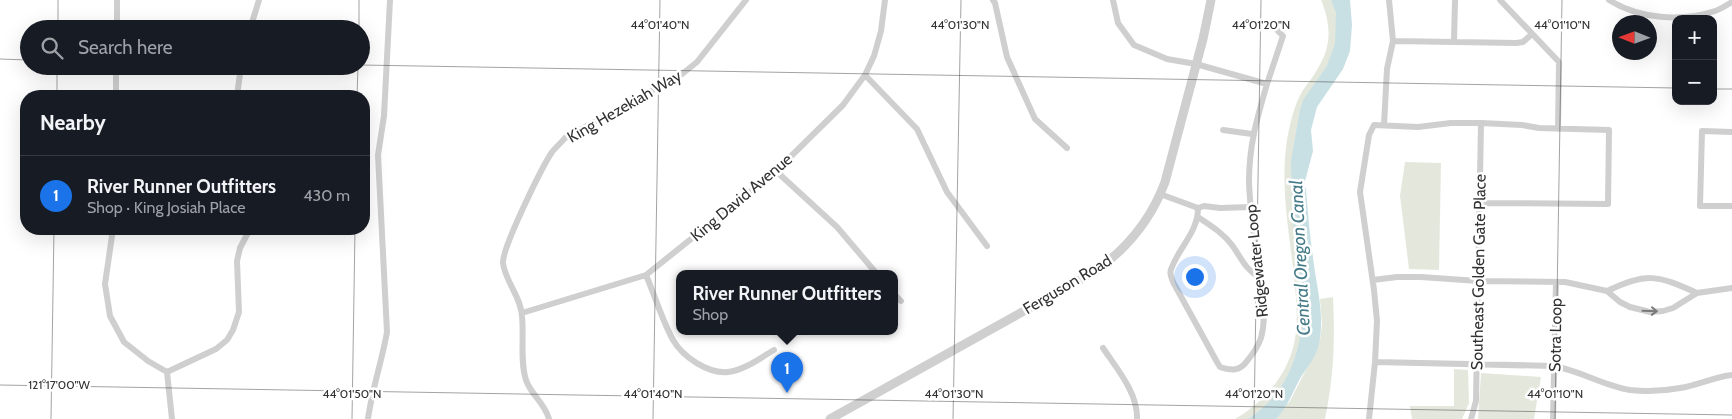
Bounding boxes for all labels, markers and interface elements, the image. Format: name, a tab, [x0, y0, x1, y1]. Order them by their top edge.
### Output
north arrow	[1612, 15, 1657, 60]
map controls	[1672, 15, 1717, 105]
button: +	[1672, 15, 1717, 60]
text: 44°01'40"N	[631, 17, 689, 32]
text: 44°01'30"N	[931, 17, 989, 32]
text: 44°01'20"N	[1232, 17, 1290, 32]
text: 44°01'10"N	[1534, 17, 1590, 32]
search box	[20, 20, 370, 75]
icon: search	[38, 34, 66, 62]
text: Search here	[78, 36, 172, 59]
button: −	[1672, 60, 1717, 105]
street label: King Hezekiah Way	[564, 66, 685, 147]
text: Nearby	[40, 110, 106, 135]
street label: King David Avenue	[687, 149, 796, 245]
street label: Southeast Golden Gate Place	[1467, 174, 1490, 370]
text: River Runner Outfitters	[87, 175, 276, 198]
water label: Central Oregon Canal	[1285, 179, 1315, 336]
text: 1	[53, 186, 59, 205]
text: 430 m	[303, 186, 350, 205]
text: Shop · King Josiah Place	[87, 198, 245, 217]
street label: Ridgewater Loop	[1241, 203, 1272, 318]
street label: Ferguson Road	[1020, 251, 1115, 318]
your location	[1182, 264, 1208, 290]
popup	[676, 270, 898, 335]
text: River Runner Outfitters	[692, 282, 882, 305]
street label: Sotra Loop	[1545, 298, 1566, 372]
text: Shop	[692, 305, 728, 324]
one-way arrow	[1642, 306, 1658, 315]
pin: 1	[771, 352, 803, 393]
text: 121°17'00"W	[28, 377, 90, 392]
text: 44°01'50"N	[323, 386, 381, 401]
text: 44°01'40"N	[624, 386, 682, 401]
text: 44°01'30"N	[925, 386, 983, 401]
text: 44°01'20"N	[1225, 386, 1283, 401]
text: 44°01'10"N	[1527, 386, 1583, 401]

